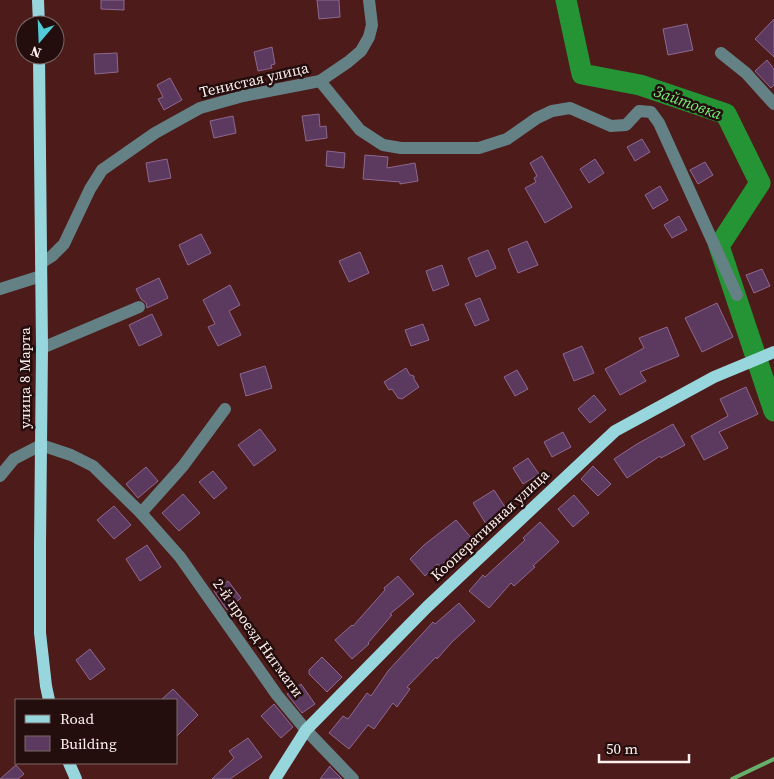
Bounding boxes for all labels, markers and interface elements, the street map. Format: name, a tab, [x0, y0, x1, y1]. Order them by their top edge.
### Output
north arrow	[15, 15, 65, 65]
text: N	[28, 41, 44, 63]
street label: Тенистая улица	[197, 57, 311, 102]
water label: Зайтовка	[651, 80, 726, 125]
street label: улица 8 Марта	[14, 327, 35, 429]
street label: Кооперативная улица	[426, 464, 554, 585]
street label: 2-й проезд Нигмати	[208, 574, 309, 702]
legend	[15, 699, 178, 764]
text: Road	[60, 708, 94, 729]
scale bar	[599, 732, 689, 764]
text: Building	[60, 733, 117, 754]
text: 50 m	[606, 738, 638, 759]

